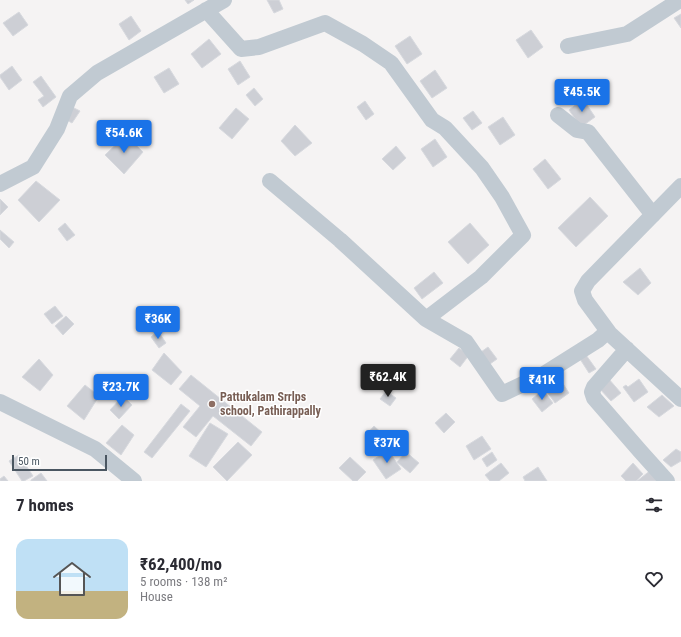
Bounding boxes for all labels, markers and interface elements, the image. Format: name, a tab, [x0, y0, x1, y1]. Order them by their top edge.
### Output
pin: ₹45.5K	[549, 79, 615, 113]
text: ₹45.5K	[564, 84, 600, 99]
pin: ₹54.6K	[91, 120, 157, 154]
text: ₹54.6K	[106, 125, 142, 140]
pin: ₹36K	[134, 306, 182, 340]
text: ₹36K	[145, 311, 171, 326]
pin: ₹62.4K	[355, 364, 421, 398]
pin: ₹41K	[518, 367, 566, 401]
text: ₹62.4K	[370, 369, 406, 384]
text: ₹41K	[529, 372, 555, 387]
pin: ₹23.7K	[88, 374, 154, 408]
text: ₹23.7K	[103, 379, 139, 394]
place label: Pattukalam Srrlps school, Pathirappally	[220, 390, 322, 418]
marker: Pattukalam Srrlps school, Pathirappally	[207, 399, 217, 409]
pin: ₹37K	[363, 430, 411, 464]
text: ₹37K	[374, 435, 400, 450]
scale bar	[12, 453, 107, 472]
text: 50 m	[18, 455, 40, 468]
icon: filters	[643, 494, 665, 516]
text: 7 homes	[16, 495, 74, 515]
text: ₹62,400/mo	[140, 554, 222, 574]
icon: home	[48, 555, 96, 603]
icon: heart	[643, 568, 665, 590]
text: 5 rooms · 138 m²	[140, 574, 227, 589]
text: House	[140, 589, 173, 604]

